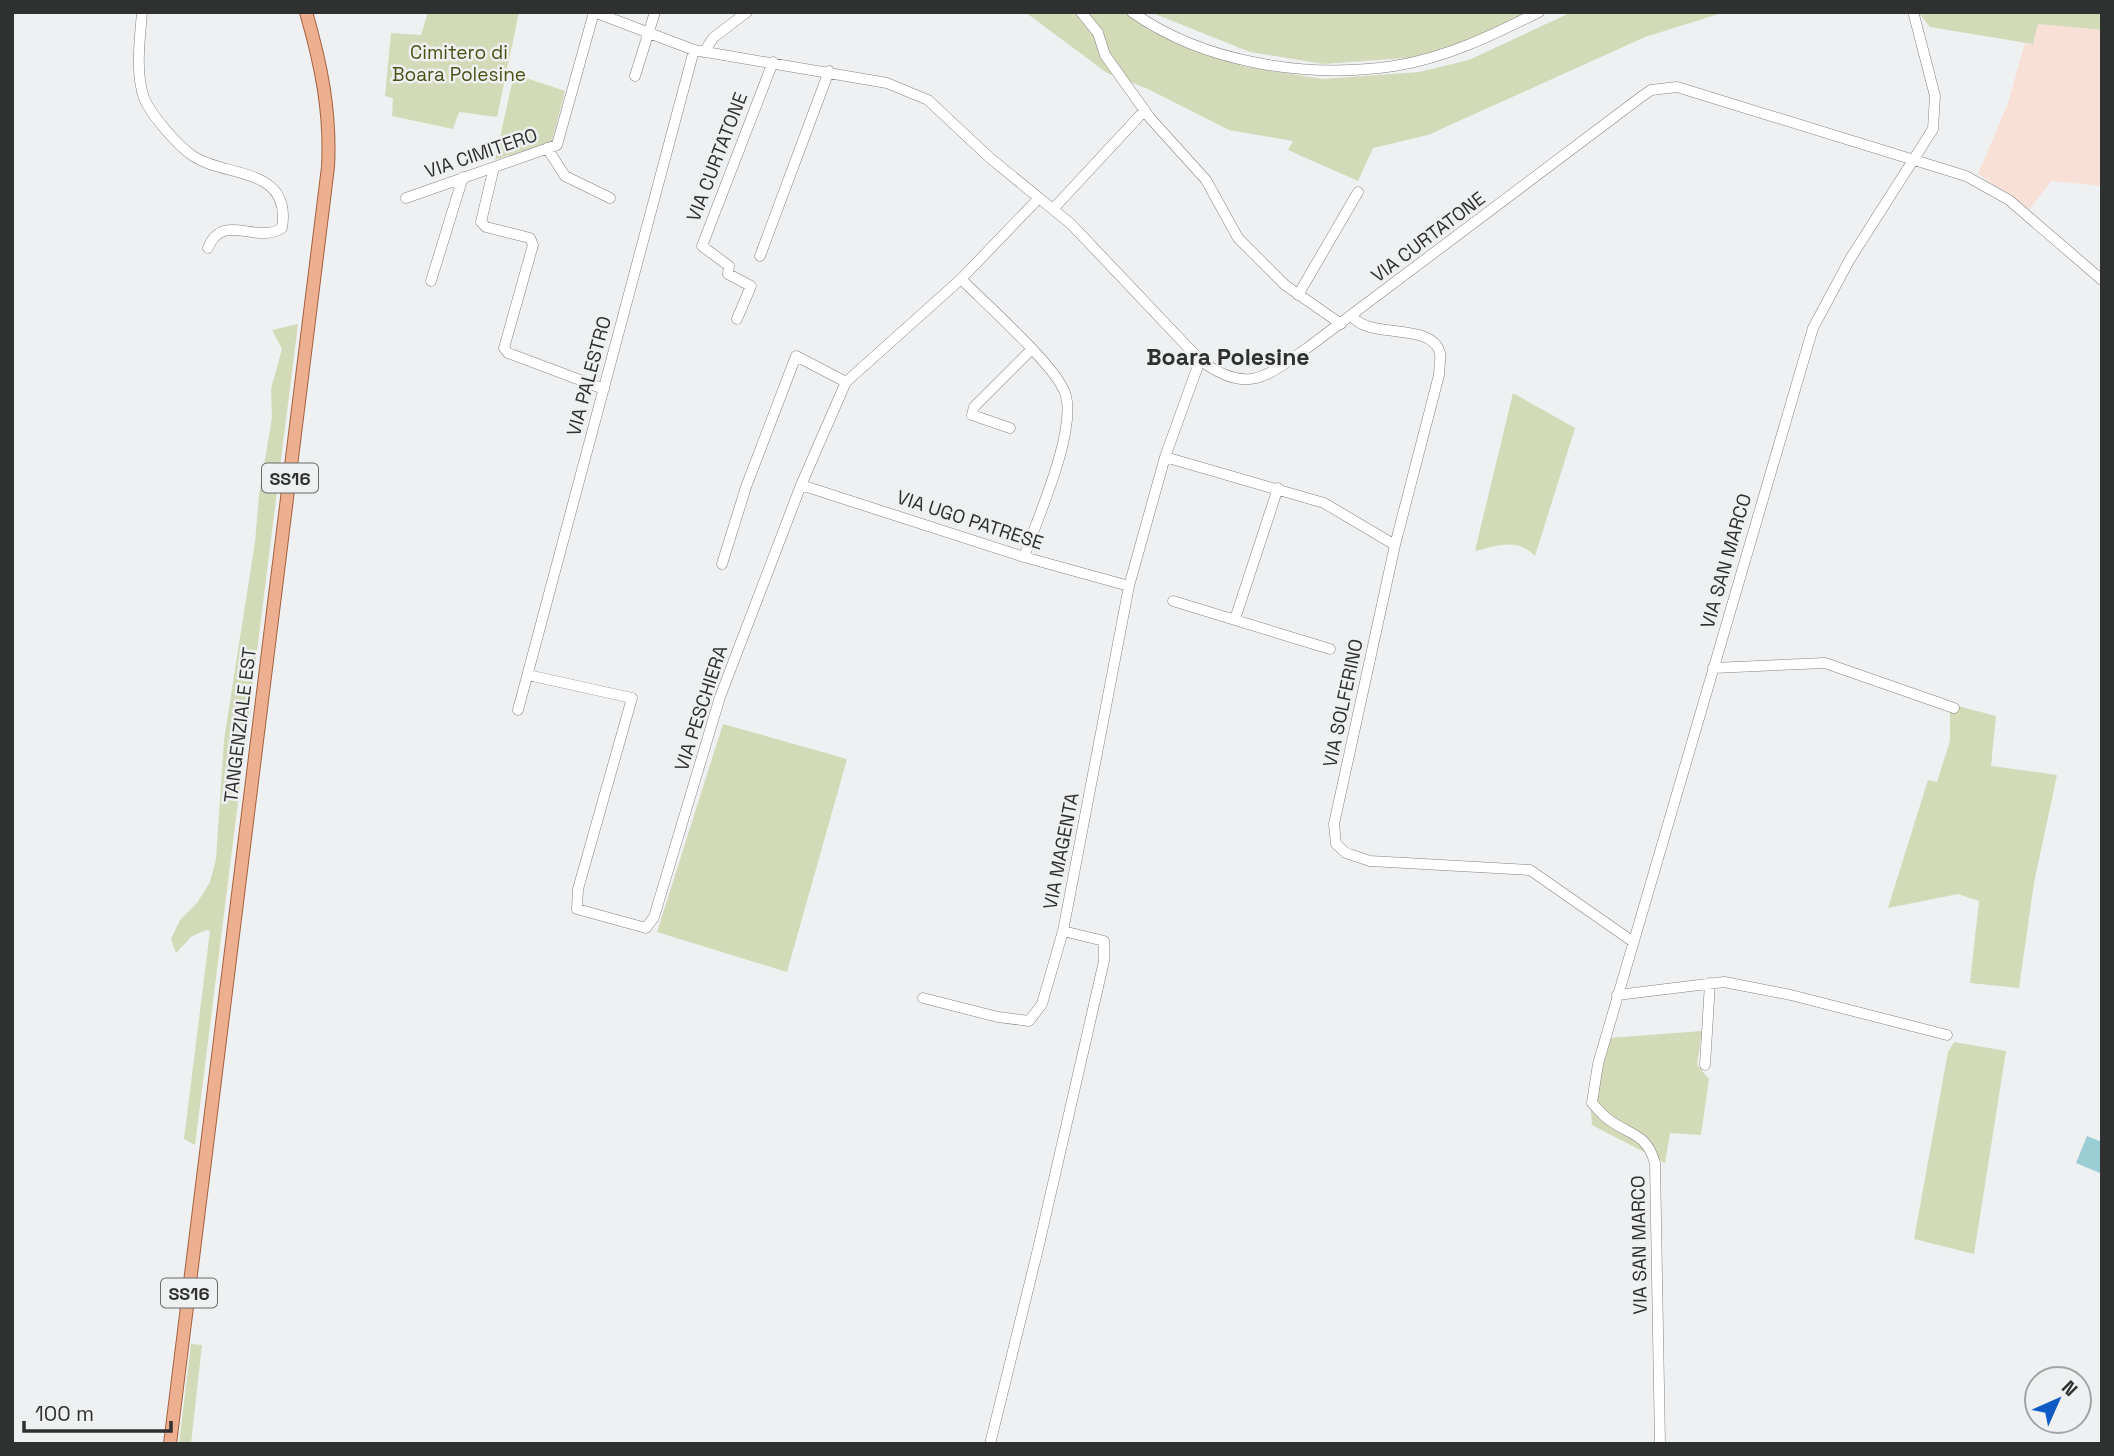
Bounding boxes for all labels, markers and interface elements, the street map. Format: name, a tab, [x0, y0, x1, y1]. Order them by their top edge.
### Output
park label: Cimitero di Boara Polesine	[392, 40, 526, 87]
street label: VIA CURTATONE	[681, 89, 753, 225]
street label: VIA CIMITERO	[421, 122, 541, 184]
street label: VIA CURTATONE	[1366, 186, 1490, 288]
street label: VIA PALESTRO	[561, 313, 617, 439]
district label: Boara Polesine	[1146, 342, 1310, 372]
road number: SS16	[262, 464, 318, 492]
street label: VIA UGO PATRESE	[893, 484, 1047, 556]
street label: VIA SAN MARCO	[1695, 491, 1757, 631]
street label: VIA SOLFERINO	[1317, 637, 1369, 769]
street label: VIA PESCHIERA	[669, 642, 733, 774]
street label: TANGENZIALE EST	[218, 646, 262, 804]
street label: VIA MAGENTA	[1037, 790, 1085, 912]
street label: VIA SAN MARCO	[1625, 1175, 1653, 1315]
road number: SS16	[161, 1278, 217, 1308]
north arrow	[2023, 1365, 2093, 1435]
text: N	[2056, 1375, 2083, 1402]
scale bar	[24, 1390, 172, 1434]
text: 100 m	[35, 1400, 94, 1427]

